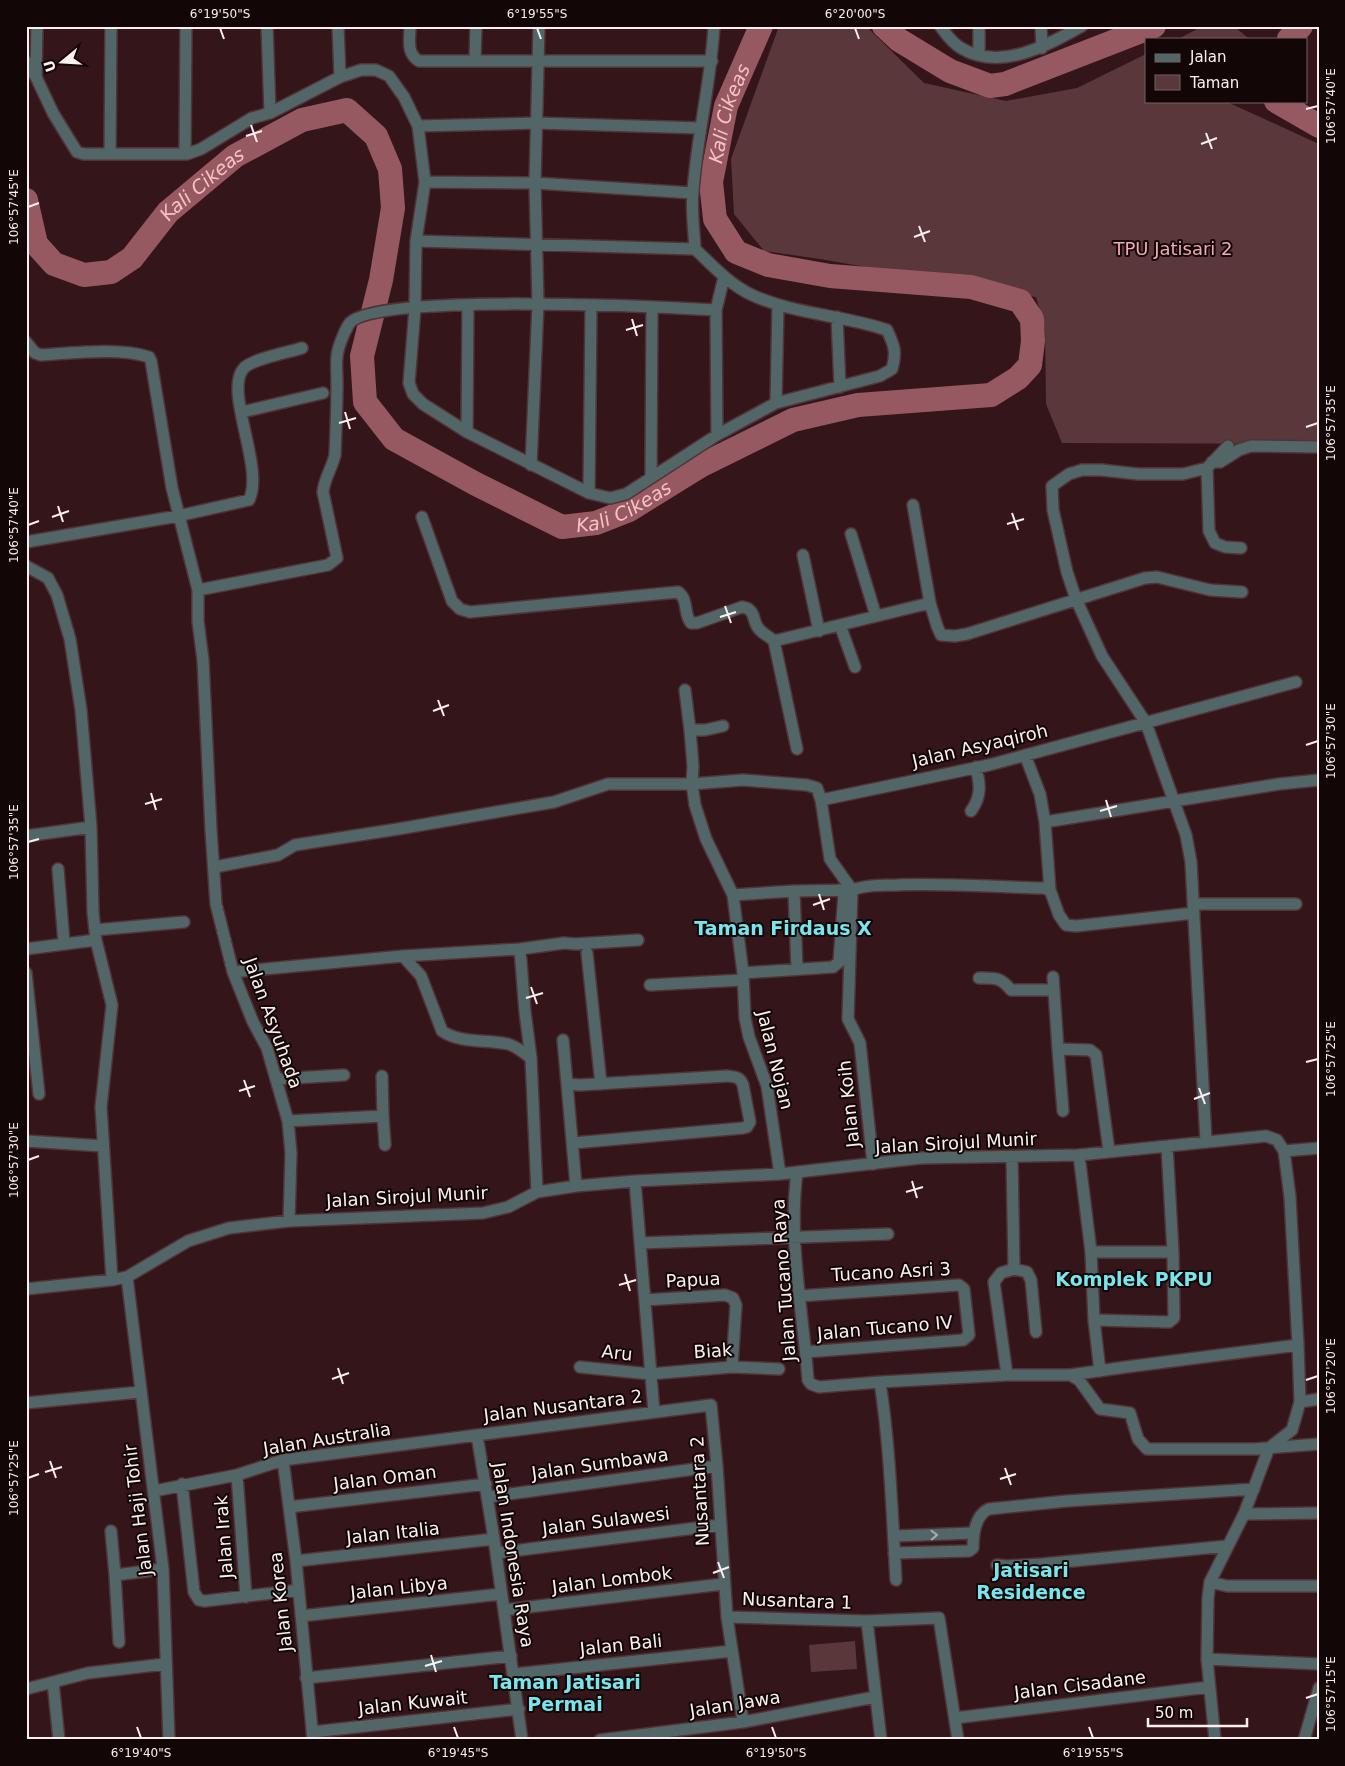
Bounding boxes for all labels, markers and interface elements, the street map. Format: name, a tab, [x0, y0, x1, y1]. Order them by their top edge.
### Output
text: 6°19'50"S	[190, 7, 250, 21]
text: 6°19'55"S	[507, 7, 567, 21]
text: 6°20'00"S	[825, 7, 885, 21]
north arrow	[38, 38, 88, 88]
legend	[1145, 38, 1308, 102]
text: Jalan	[1189, 48, 1226, 66]
text: U	[40, 58, 59, 74]
water label: Kali Cikeas	[704, 60, 754, 165]
text: 106°57'40"E	[1324, 68, 1338, 144]
text: Taman	[1189, 74, 1239, 92]
water label: Kali Cikeas	[155, 142, 248, 224]
text: 106°57'45"E	[7, 169, 21, 245]
park label: TPU Jatisari 2	[1112, 238, 1233, 259]
text: 106°57'35"E	[1324, 385, 1338, 461]
water label: Kali Cikeas	[575, 476, 675, 536]
text: 106°57'40"E	[7, 487, 21, 563]
text: 106°57'30"E	[1324, 703, 1338, 779]
street label: Jalan Asyaqiroh	[909, 720, 1050, 772]
text: 106°57'35"E	[7, 804, 21, 880]
district label: Taman Firdaus X	[694, 917, 872, 939]
street label: Jalan Asyuhada	[240, 953, 307, 1091]
street label: Jalan Nojan	[753, 1007, 798, 1112]
text: 106°57'25"E	[1324, 1021, 1338, 1097]
street label: Jalan Koih	[833, 1059, 864, 1150]
text: 106°57'30"E	[7, 1122, 21, 1198]
street label: Jalan Sirojul Munir	[874, 1128, 1038, 1157]
street label: Jalan Sirojul Munir	[325, 1182, 489, 1211]
street label: Jalan Tucano Raya	[767, 1198, 800, 1363]
street label: Tucano Asri 3	[830, 1258, 951, 1285]
street label: Papua	[665, 1268, 721, 1291]
district label: Komplek PKPU	[1055, 1268, 1213, 1290]
street label: Jalan Tucano IV	[815, 1311, 954, 1344]
text: 106°57'20"E	[1324, 1338, 1338, 1414]
street label: Biak	[693, 1339, 734, 1362]
street label: Aru	[600, 1340, 634, 1365]
street label: Jalan Nusantara 2	[481, 1385, 644, 1426]
street label: Jalan Australia	[261, 1418, 392, 1459]
street label: Nusantara 2	[686, 1435, 713, 1547]
text: 106°57'25"E	[7, 1440, 21, 1516]
street label: Jalan Haji Tohir	[119, 1442, 156, 1578]
street label: Jalan Sumbawa	[529, 1443, 670, 1484]
street label: Jalan Indonesia Raya	[488, 1460, 538, 1649]
street label: Jalan Oman	[331, 1461, 438, 1494]
street label: Jalan Irak	[210, 1494, 237, 1580]
street label: Jalan Sulawesi	[540, 1502, 671, 1539]
street label: Jalan Italia	[344, 1517, 441, 1548]
one-way arrow	[930, 1529, 938, 1540]
street label: Jalan Korea	[265, 1551, 296, 1654]
district label: Jatisari Residence	[976, 1559, 1086, 1603]
street label: Jalan Lombok	[550, 1562, 674, 1597]
street label: Jalan Libya	[348, 1572, 449, 1603]
street label: Nusantara 1	[741, 1588, 853, 1613]
street label: Jalan Bali	[578, 1630, 663, 1659]
text: 106°57'15"E	[1324, 1656, 1338, 1732]
street label: Jalan Cisadane	[1012, 1666, 1147, 1703]
district label: Taman Jatisari Permai	[489, 1671, 641, 1715]
street label: Jalan Kuwait	[356, 1686, 469, 1719]
street label: Jalan Jawa	[687, 1686, 782, 1721]
scale bar	[1148, 1696, 1246, 1728]
text: 50 m	[1155, 1704, 1193, 1722]
text: 6°19'40"S	[111, 1746, 171, 1760]
text: 6°19'45"S	[428, 1746, 488, 1760]
text: 6°19'50"S	[746, 1746, 806, 1760]
text: 6°19'55"S	[1063, 1746, 1123, 1760]

